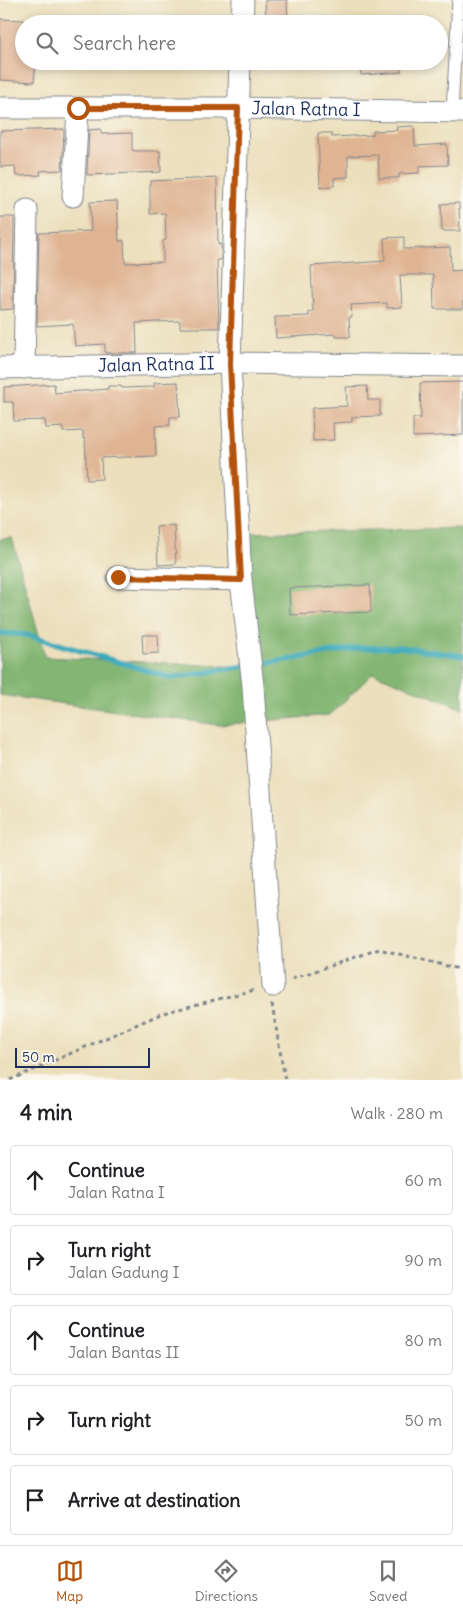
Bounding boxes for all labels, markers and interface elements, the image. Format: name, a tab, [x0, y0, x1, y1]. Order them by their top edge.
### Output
search box	[15, 15, 448, 70]
icon: search	[33, 29, 61, 57]
text: Search here	[73, 31, 176, 55]
street label: Jalan Ratna I	[251, 96, 361, 121]
route start	[67, 97, 90, 120]
street label: Jalan Ratna II	[97, 351, 215, 377]
route end	[107, 566, 130, 589]
scale bar	[15, 1045, 150, 1068]
text: 50 m	[22, 1048, 55, 1066]
text: 4 min	[20, 1099, 72, 1126]
text: Walk · 280 m	[351, 1103, 443, 1123]
text: Continue	[68, 1158, 145, 1182]
icon: ahead	[21, 1166, 49, 1194]
text: 60 m	[404, 1170, 442, 1190]
text: Jalan Ratna I	[68, 1182, 165, 1202]
text: Turn right	[68, 1238, 151, 1262]
icon: right	[21, 1246, 49, 1274]
text: 90 m	[404, 1250, 442, 1270]
text: Jalan Gadung I	[68, 1262, 179, 1282]
text: Continue	[68, 1318, 145, 1342]
icon: ahead	[21, 1326, 49, 1354]
text: 80 m	[404, 1330, 442, 1350]
text: Jalan Bantas II	[68, 1342, 179, 1362]
icon: right	[21, 1406, 49, 1434]
text: Turn right	[68, 1408, 151, 1432]
text: 50 m	[404, 1410, 442, 1430]
icon: arrive	[21, 1486, 49, 1514]
text: Arrive at destination	[68, 1488, 241, 1512]
tab: Map	[56, 1557, 84, 1605]
tab: Directions	[195, 1557, 258, 1605]
tab: Saved	[369, 1557, 407, 1605]

